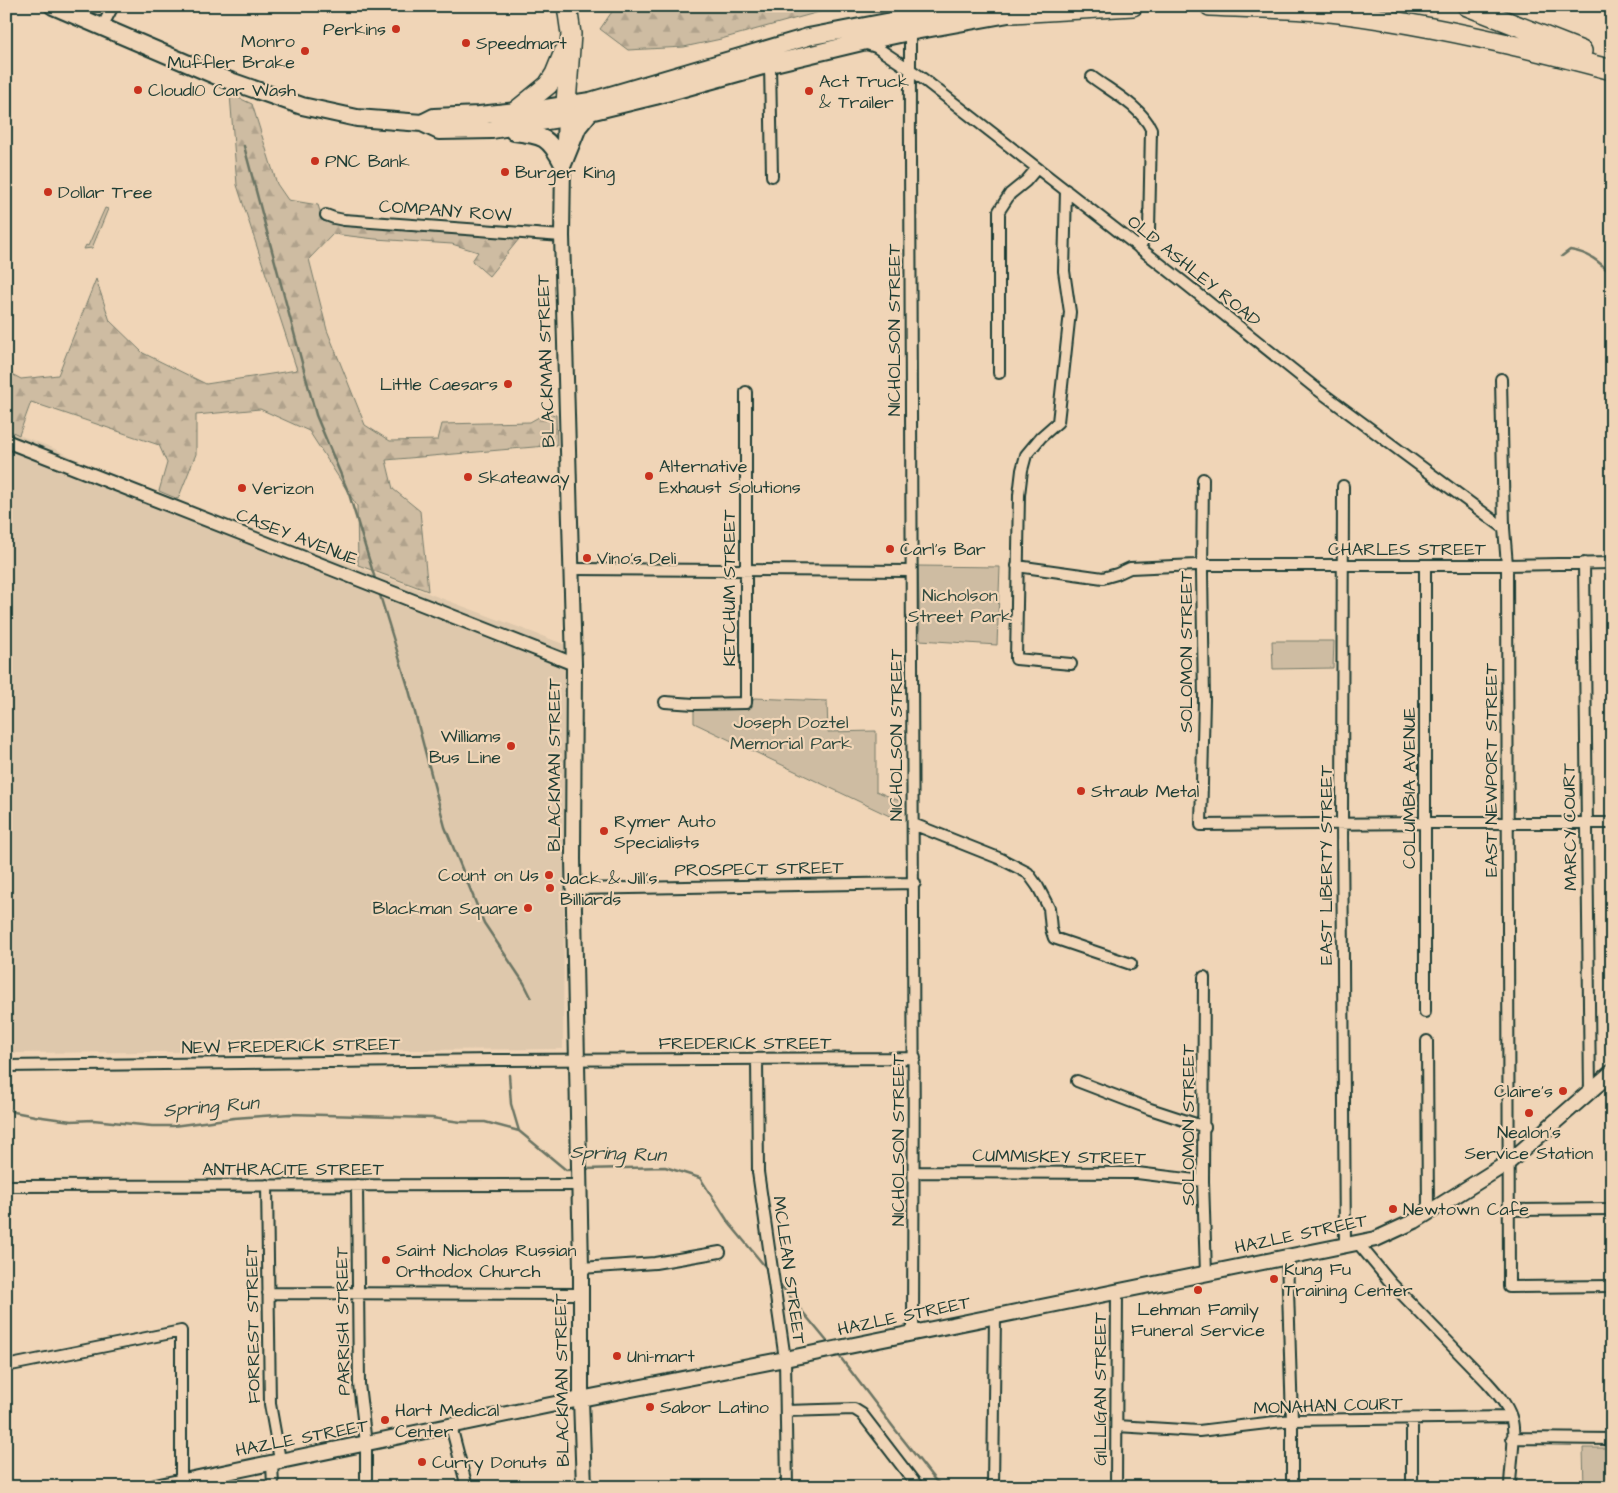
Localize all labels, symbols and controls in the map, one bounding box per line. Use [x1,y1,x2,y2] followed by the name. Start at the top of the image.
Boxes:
[323,17,386,42] place label: Perkins
[390,23,402,35] marker: Perkins
[167,29,295,75] place label: Monro Muffler Brake
[476,31,567,56] place label: Speedmart
[460,37,472,49] marker: Speedmart
[299,45,311,57] marker: Monro Muffler Brake
[819,69,909,115] place label: Act Truck & Trailer
[148,78,296,103] place label: Cloud10 Car Wash
[132,84,144,96] marker: Cloud10 Car Wash
[803,85,815,97] marker: Act Truck & Trailer
[325,149,410,174] place label: PNC Bank
[309,155,321,167] marker: PNC Bank
[515,160,615,186] place label: Burger King
[499,166,511,178] marker: Burger King
[58,180,153,205] place label: Dollar Tree
[42,186,54,198] marker: Dollar Tree
[378,194,512,228] street label: COMPANY ROW
[1122,209,1266,333] street label: OLD ASHLEY ROAD
[882,243,907,416] street label: NICHOLSON STREET
[530,273,562,448] street label: BLACKMAN STREET
[380,372,498,397] place label: Little Caesars
[502,378,514,390] marker: Little Caesars
[659,454,801,500] place label: Alternative Exhaust Solutions
[478,465,570,491] place label: Skateaway
[643,470,655,482] marker: Alternative Exhaust Solutions
[462,471,474,483] marker: Skateaway
[252,476,314,501] place label: Verizon
[236,482,248,494] marker: Verizon
[232,502,362,572] street label: CASEY AVENUE
[717,509,742,666] street label: KETCHUM STREET
[900,537,986,562] place label: Carl's Bar
[1328,537,1487,562] street label: CHARLES STREET
[884,543,896,555] marker: Carl's Bar
[597,546,677,571] place label: Vino's Deli
[581,552,593,564] marker: Vino's Deli
[1174,570,1199,733] street label: SOLOMON STREET
[908,583,1012,629] park label: Nicholson Street Park
[884,648,909,821] street label: NICHOLSON STREET
[1479,662,1504,877] street label: EAST NEWPORT STREET
[542,677,567,852] street label: BLACKMAN STREET
[1397,707,1422,869] street label: COLUMBIA AVENUE
[730,710,852,756] park label: Joseph Doztel Memorial Park
[429,724,501,770] place label: Williams Bus Line
[505,740,517,752] marker: Williams Bus Line
[1556,762,1584,891] street label: MARCY COURT
[1314,764,1339,965] street label: EAST LIBERTY STREET
[1091,779,1199,804] place label: Straub Metal
[1075,785,1087,797] marker: Straub Metal
[614,809,716,855] place label: Rymer Auto Specialists
[598,825,610,837] marker: Rymer Auto Specialists
[674,855,845,883] street label: PROSPECT STREET
[438,863,539,888] place label: Count on Us
[560,866,657,912] place label: Jack & Jill's Billiards
[543,869,555,881] marker: Count on Us
[544,882,556,894] marker: Jack & Jill's Billiards
[373,896,518,921] place label: Blackman Square
[522,902,534,914] marker: Blackman Square
[659,1031,832,1056] street label: FREDERICK STREET
[181,1032,401,1060] street label: NEW FREDERICK STREET
[1176,1043,1201,1206] street label: SOLOMON STREET
[886,1053,911,1226] street label: NICHOLSON STREET
[1494,1079,1553,1104] place label: Claire's
[1557,1085,1569,1097] marker: Claire's
[162,1089,261,1125] water label: Spring Run
[1523,1107,1535,1119] marker: Nealon's Service Station
[1465,1120,1593,1166] place label: Nealon's Service Station
[570,1139,668,1169] water label: Spring Run
[972,1143,1147,1171] street label: CUMMISKEY STREET
[202,1157,385,1182] street label: ANTHRACITE STREET
[766,1195,812,1346] street label: MCLEAN STREET
[1403,1197,1529,1222] place label: Newtown Cafe
[1387,1203,1399,1215] marker: Newtown Cafe
[1232,1208,1370,1260] street label: HAZLE STREET
[396,1238,577,1284] place label: Saint Nicholas Russian Orthodox Church
[239,1244,267,1404] street label: FORREST STREET
[329,1245,357,1396] street label: PARRISH STREET
[380,1254,392,1266] marker: Saint Nicholas Russian Orthodox Church
[1284,1257,1413,1304] place label: Kung Fu Training Center
[1268,1273,1280,1285] marker: Kung Fu Training Center
[1192,1284,1204,1296] marker: Lehman Family Funeral Service
[835,1290,973,1342] street label: HAZLE STREET
[548,1292,576,1467] street label: BLACKMAN STREET
[1131,1297,1265,1343] place label: Lehman Family Funeral Service
[1088,1311,1113,1466] street label: GILLIGAN STREET
[627,1344,696,1369] place label: Uni-mart
[611,1350,623,1362] marker: Uni-mart
[1253,1391,1404,1421] street label: MONAHAN COURT
[660,1395,769,1420] place label: Sabor Latino
[395,1398,500,1444] place label: Hart Medical Center
[644,1401,656,1413] marker: Sabor Latino
[233,1413,371,1463] street label: HAZLE STREET
[379,1414,391,1426] marker: Hart Medical Center
[432,1450,547,1476] place label: Curry Donuts
[416,1456,428,1468] marker: Curry Donuts

